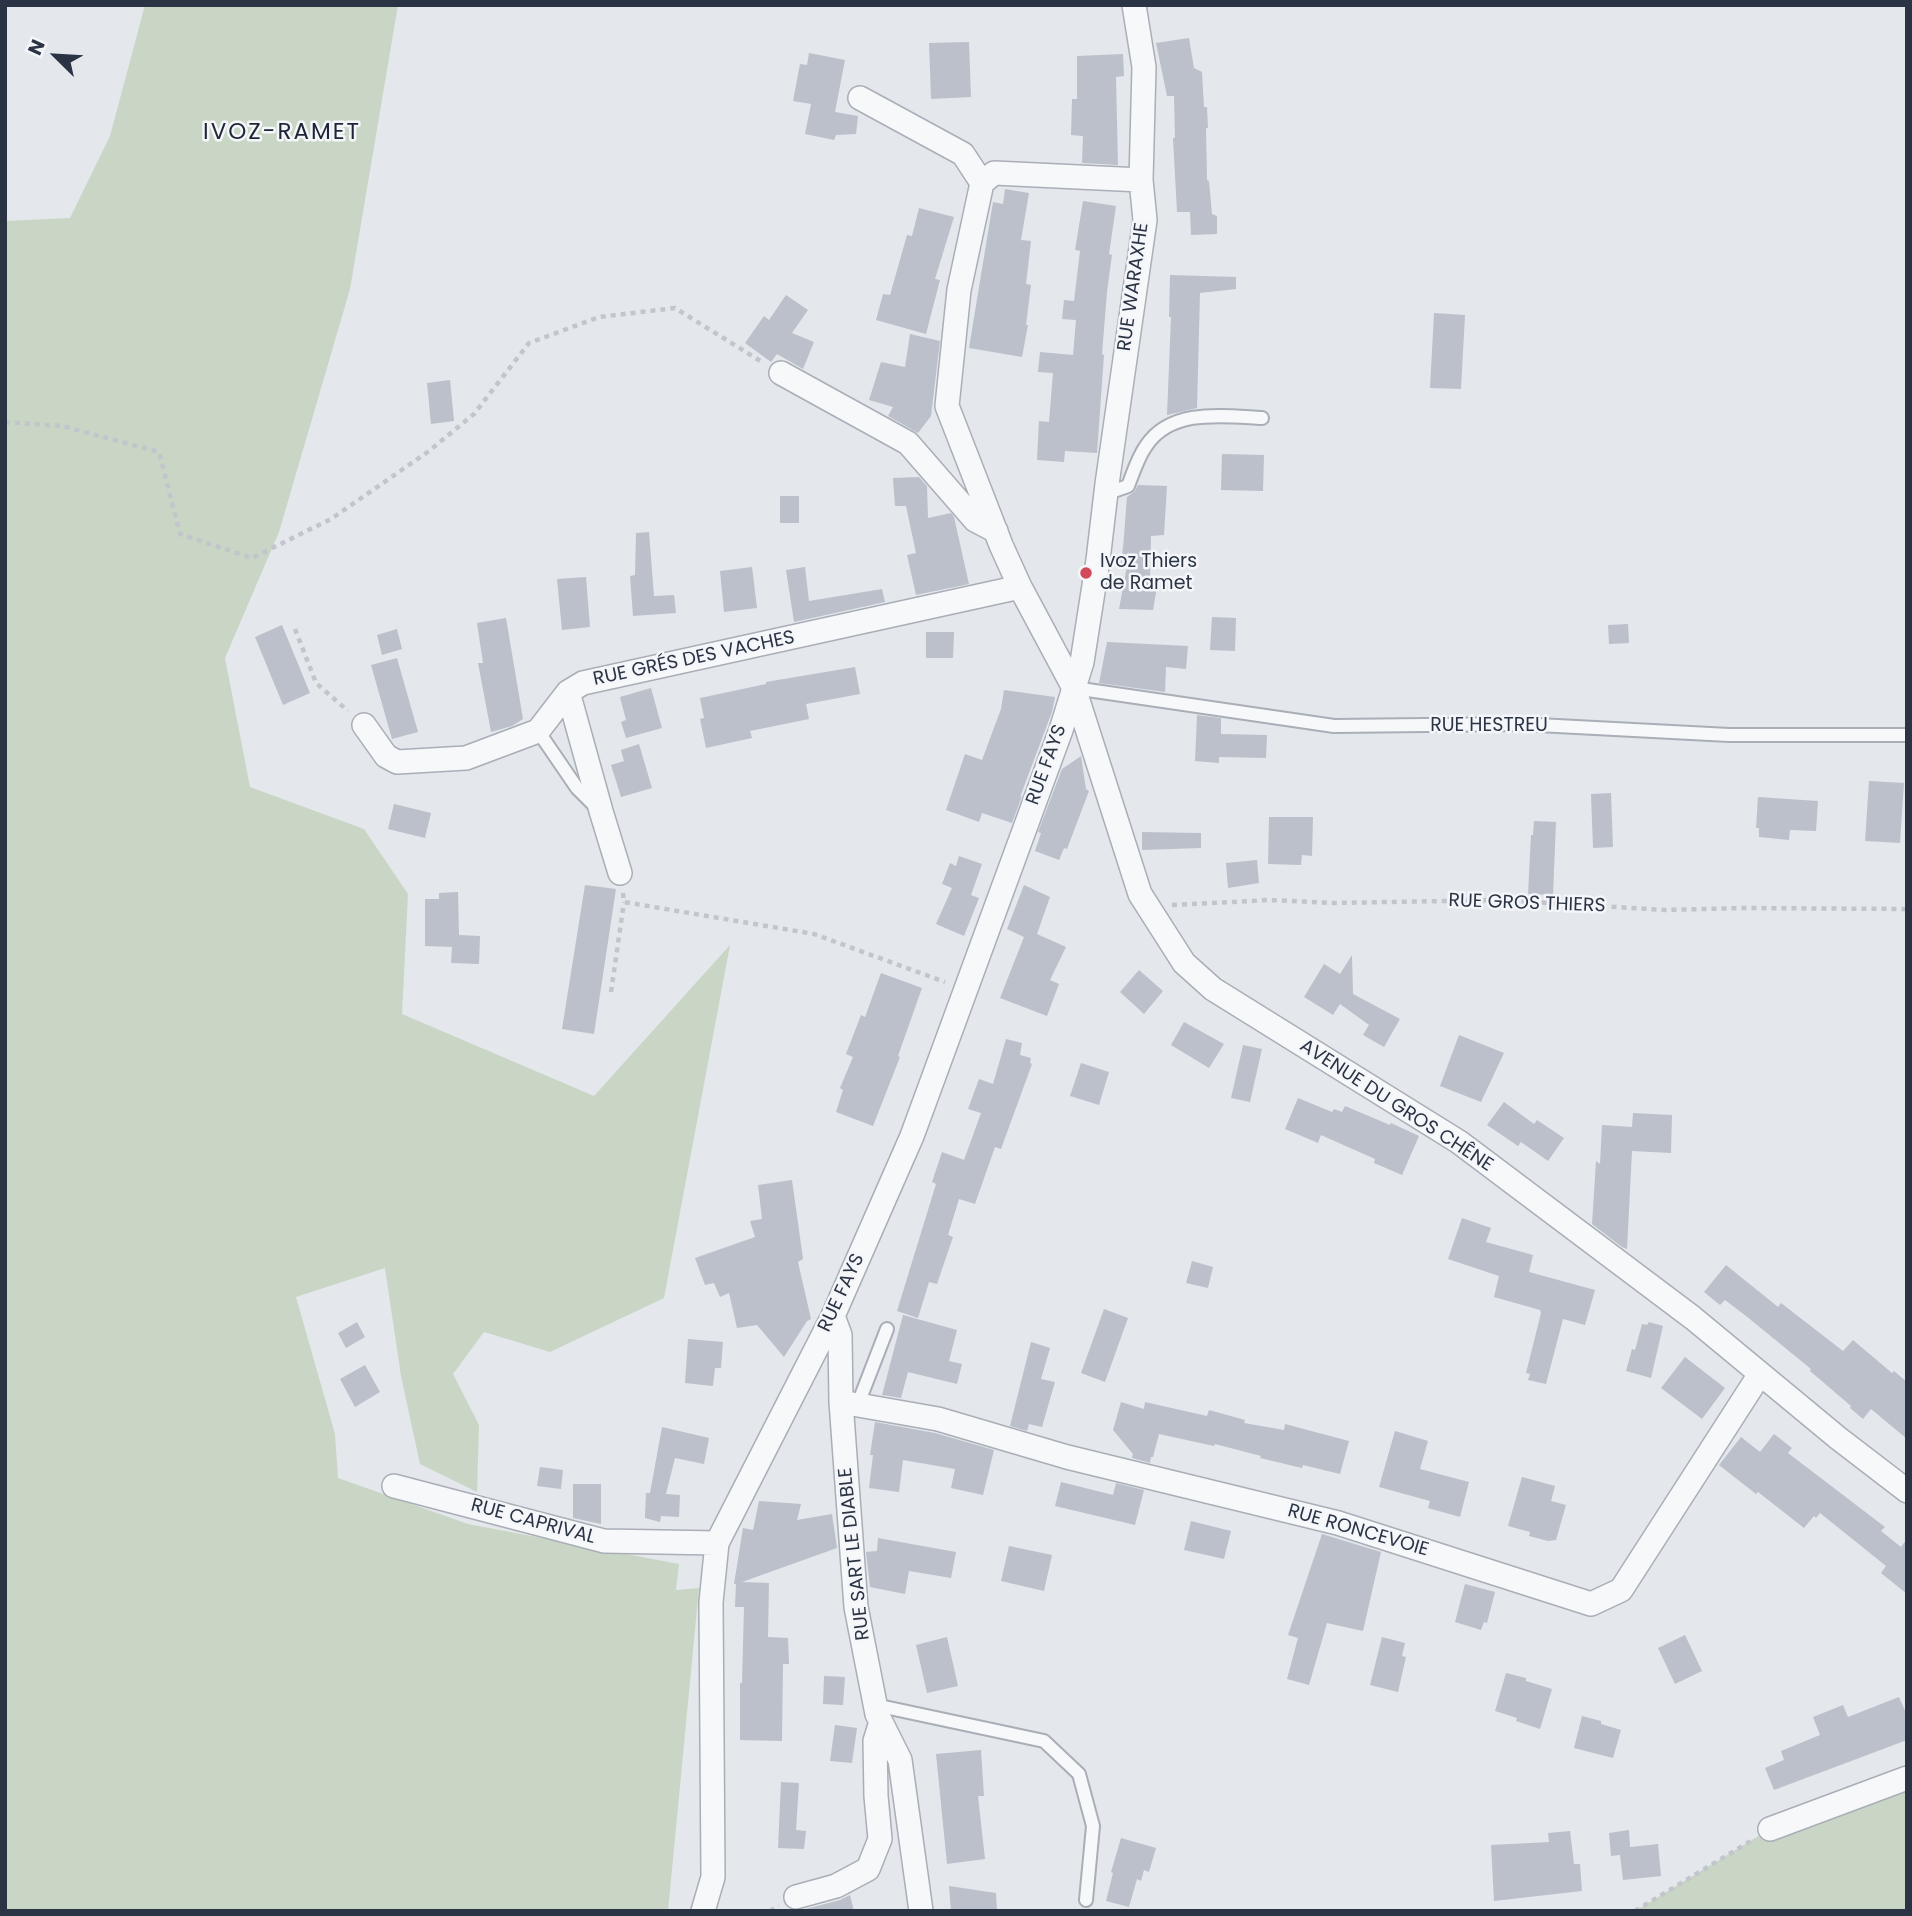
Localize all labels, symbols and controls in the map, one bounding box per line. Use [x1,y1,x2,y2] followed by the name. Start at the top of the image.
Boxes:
[21,21,91,91] north arrow
[21,35,52,59] text: N
[204,119,360,147] district label: IVOZ-RAMET
[1114,221,1154,353] street label: RUE WARAXHE
[1100,551,1197,595] place label: Ivoz Thiers de Ramet
[1078,565,1094,581] marker: Ivoz Thiers de Ramet
[591,627,797,691] street label: RUE GRÉS DES VACHES
[1430,715,1548,737] street label: RUE HESTREU
[1022,722,1072,808] street label: RUE FAYS
[1448,890,1606,918] street label: RUE GROS THIERS
[1295,1035,1497,1177] street label: AVENUE DU GROS CHÊNE
[814,1250,870,1336] street label: RUE FAYS
[835,1466,875,1642] street label: RUE SART LE DIABLE
[468,1494,598,1550] street label: RUE CAPRIVAL
[1285,1500,1431,1562] street label: RUE RONCEVOIE

